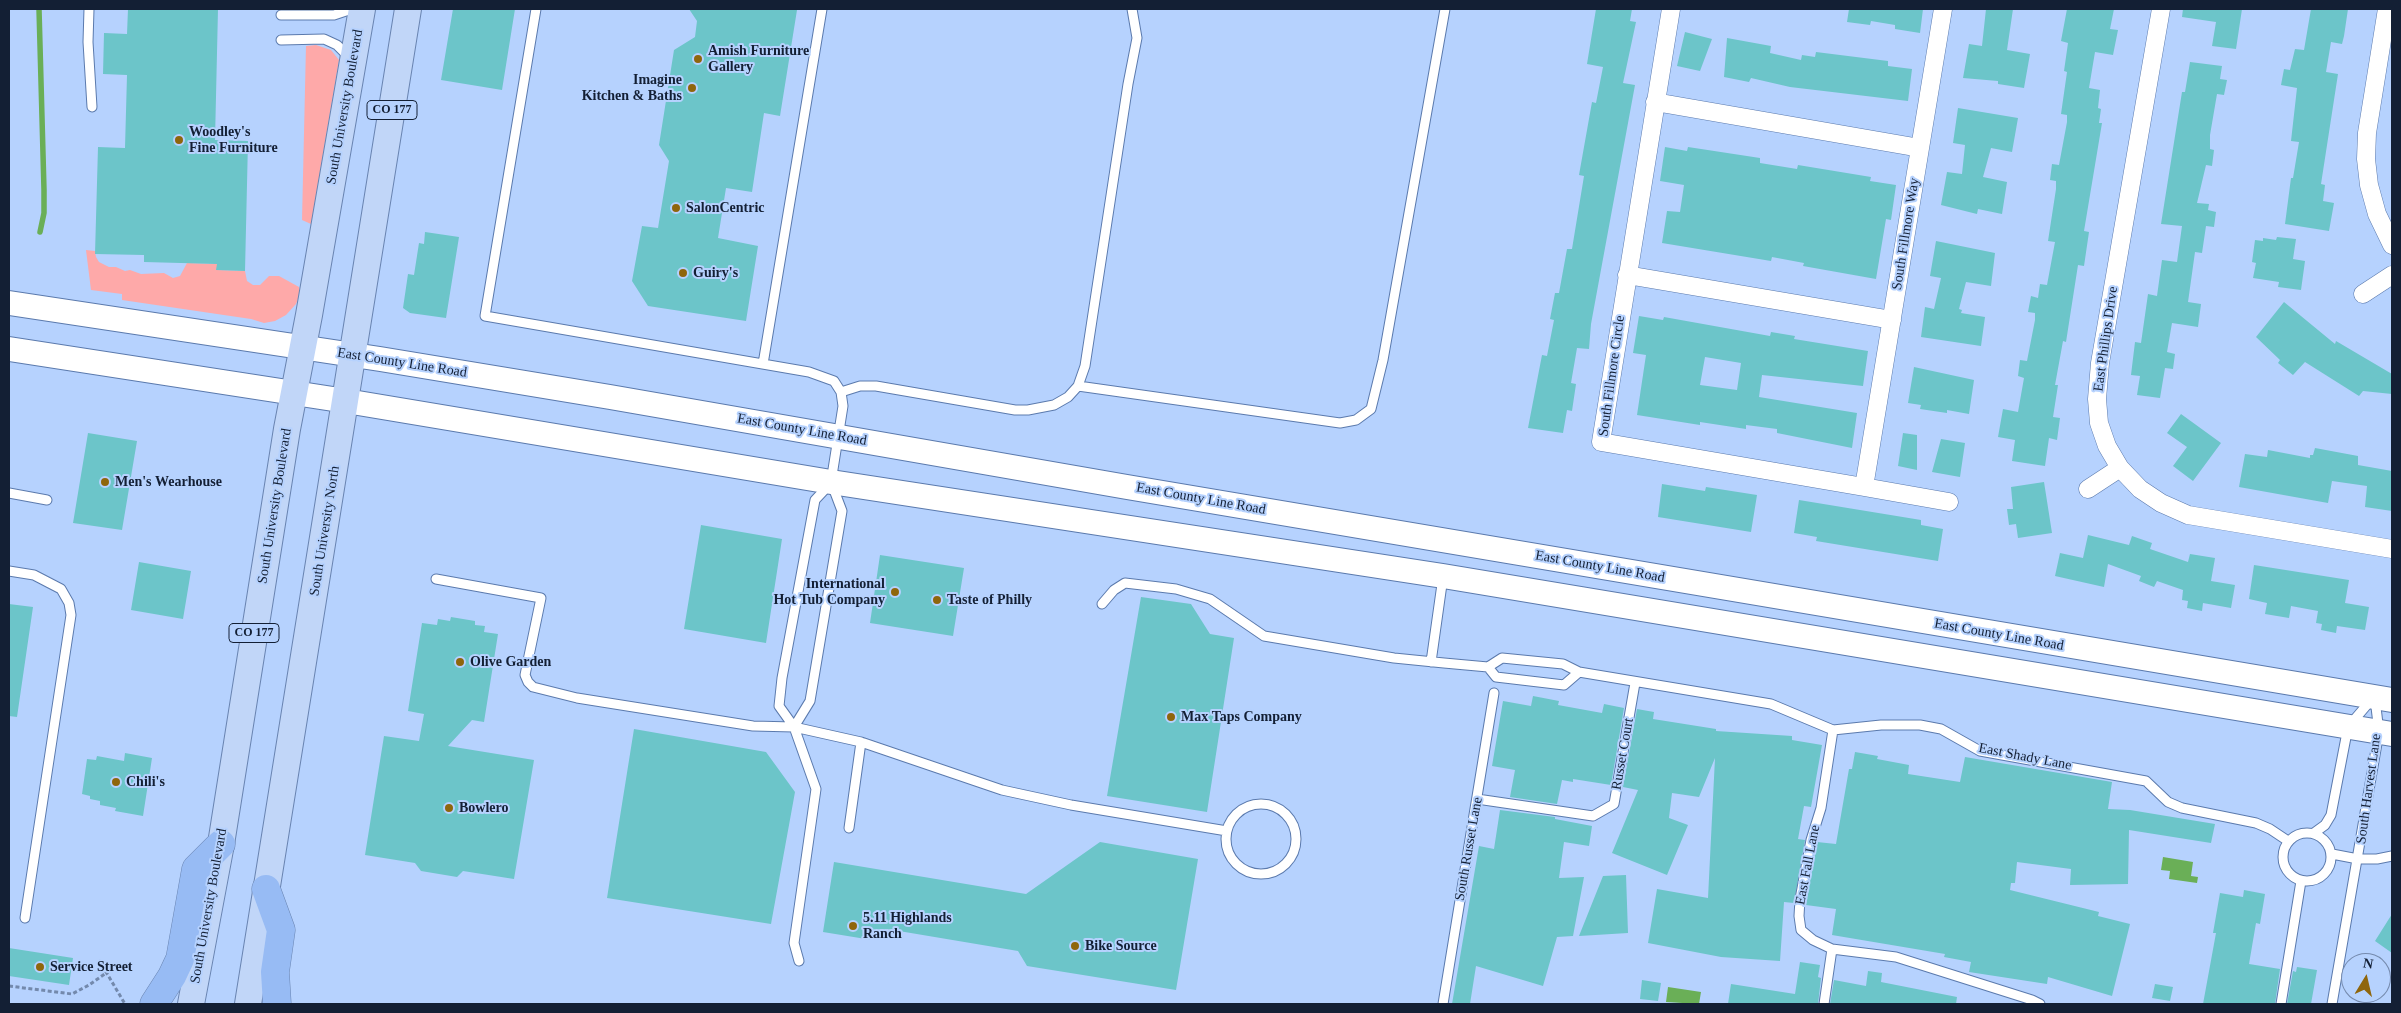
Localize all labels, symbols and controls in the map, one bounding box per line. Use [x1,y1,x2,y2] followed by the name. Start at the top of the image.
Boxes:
[323,28,367,186] street label: South University Boulevard
[708,43,809,75] place label: Amish Furniture Gallery
[692,53,704,65] marker: Amish Furniture Gallery
[582,72,682,104] place label: Imagine Kitchen & Baths
[686,82,698,94] marker: Imagine Kitchen & Baths
[367,100,417,120] road number: CO 177
[189,124,278,156] place label: Woodley's Fine Furniture
[173,134,185,146] marker: Woodley's Fine Furniture
[1889,177,1923,291] street label: South Fillmore Way
[686,200,765,216] place label: SalonCentric
[670,202,682,214] marker: SalonCentric
[693,265,738,281] place label: Guiry's
[677,267,689,279] marker: Guiry's
[2090,285,2122,393] street label: East Phillips Drive
[1595,314,1629,438] street label: South Fillmore Circle
[336,344,468,382] street label: East County Line Road
[736,410,868,450] street label: East County Line Road
[254,427,296,585] street label: South University Boulevard
[306,465,344,597] street label: South University North
[115,474,222,490] place label: Men's Wearhouse
[99,476,111,488] marker: Men's Wearhouse
[1135,479,1267,519] street label: East County Line Road
[1534,547,1666,587] street label: East County Line Road
[773,576,885,608] place label: International Hot Tub Company
[889,586,901,598] marker: International Hot Tub Company
[947,592,1032,608] place label: Taste of Philly
[931,594,943,606] marker: Taste of Philly
[1933,615,2065,655] street label: East County Line Road
[229,624,279,642] road number: CO 177
[470,654,551,670] place label: Olive Garden
[454,656,466,668] marker: Olive Garden
[1181,709,1302,725] place label: Max Taps Company
[1165,711,1177,723] marker: Max Taps Company
[1608,717,1638,791] street label: Russet Court
[2353,733,2385,845] street label: South Harvest Lane
[1977,740,2073,774] street label: East Shady Lane
[126,774,165,790] place label: Chili's
[110,776,122,788] marker: Chili's
[1452,796,1486,902] street label: South Russet Lane
[459,800,509,816] place label: Bowlero
[443,802,455,814] marker: Bowlero
[1792,824,1824,906] street label: East Fall Lane
[187,827,231,985] street label: South University Boulevard
[863,910,952,942] place label: 5.11 Highlands Ranch
[847,920,859,932] marker: 5.11 Highlands Ranch
[1085,938,1157,954] place label: Bike Source
[1069,940,1081,952] marker: Bike Source
[2341,953,2391,1003] north arrow
[2362,955,2374,972] text: N
[50,959,133,975] place label: Service Street
[34,961,46,973] marker: Service Street

